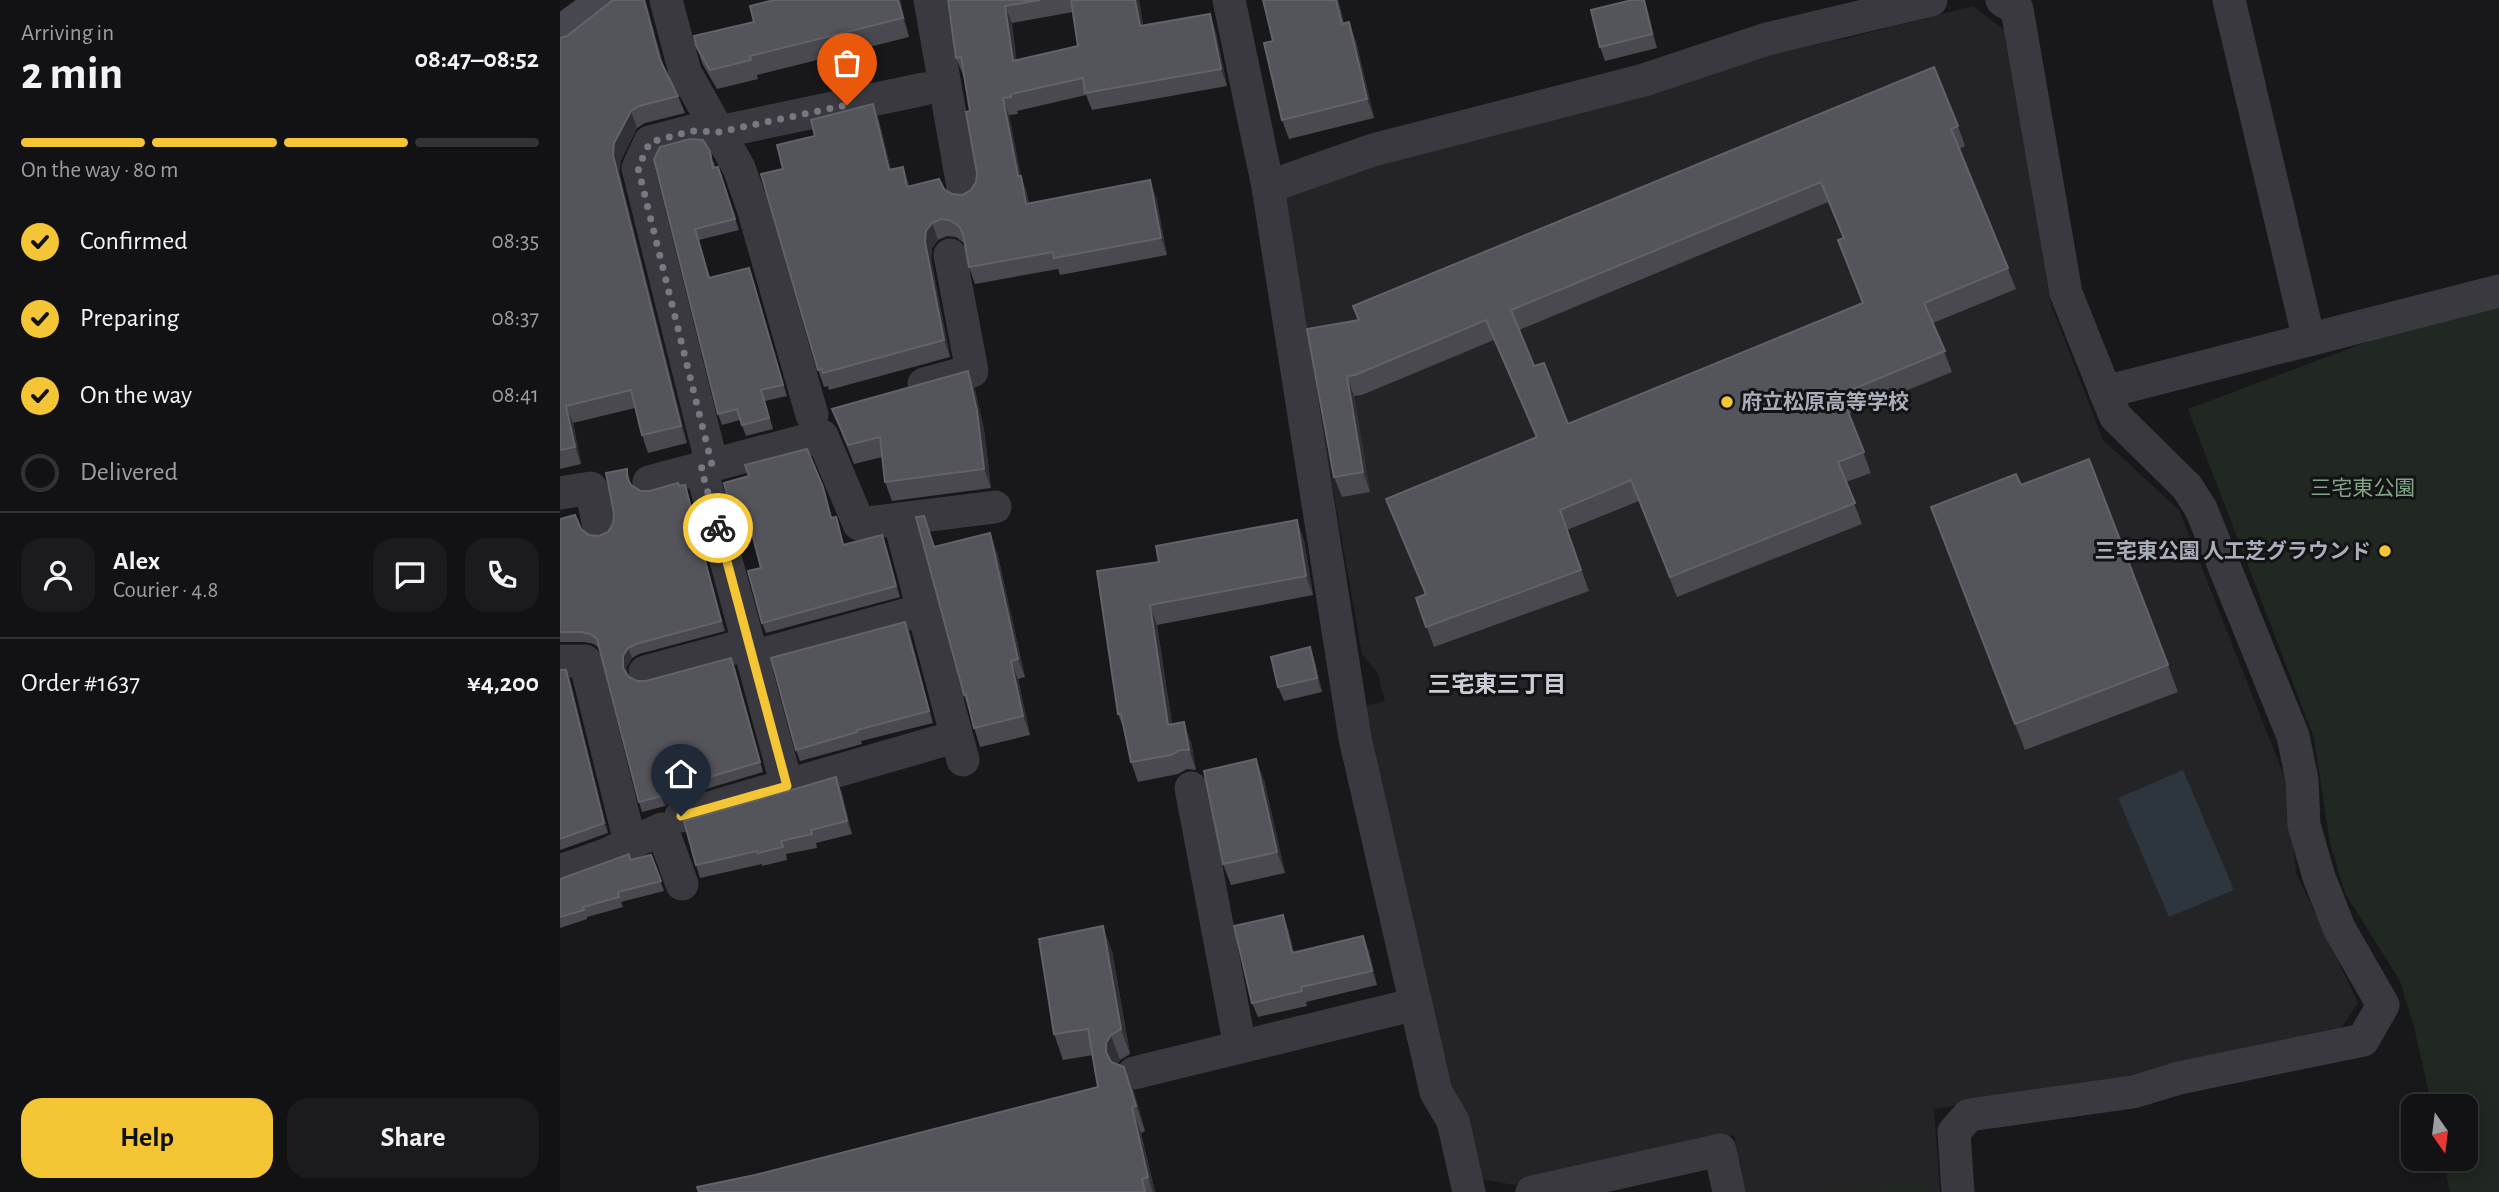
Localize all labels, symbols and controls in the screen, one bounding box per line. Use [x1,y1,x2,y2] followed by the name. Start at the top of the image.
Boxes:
[21,22,114,45] text: Arriving in
[817,33,877,105] pin
[828,44,866,82] icon: bag
[415,46,539,72] text: 08:47–08:52
[21,51,123,97] text: 2 min
[21,159,178,182] text: On the way · 80 m
[21,223,59,261] icon: check
[80,228,188,254] text: Confirmed
[492,230,539,253] text: 08:35
[21,300,59,338] icon: check
[80,305,179,331] text: Preparing
[492,307,539,330] text: 08:37
[21,377,59,415] icon: check
[80,382,192,408] text: On the way
[492,384,539,407] text: 08:41
[1741,391,1909,413] place label: 府立松原高等学校
[1719,394,1735,410] marker: 府立松原高等学校
[80,459,178,485] text: Delivered
[2311,477,2416,499] park label: 三宅東公園
[683,493,753,563] courier
[699,509,737,547] icon: bike
[21,538,95,612] button: person
[373,538,447,612] button: chat
[465,538,539,612] button: phone
[2095,540,2371,562] place label: 三宅東公園 人工芝グラウンド
[2377,543,2393,559] marker: 三宅東公園 人工芝グラウンド
[113,548,160,574] text: Alex
[113,579,218,602] text: Courier · 4.8
[21,670,140,696] text: Order #1637
[467,670,539,696] text: ¥4,200
[1428,672,1566,697] district label: 三宅東三丁目
[651,744,711,816] pin
[662,755,700,793] icon: home
[2401,1094,2478,1171] north arrow
[2401,1094,2478,1171] map controls
[21,1098,273,1178] button: Help
[287,1098,539,1178] button: Share

